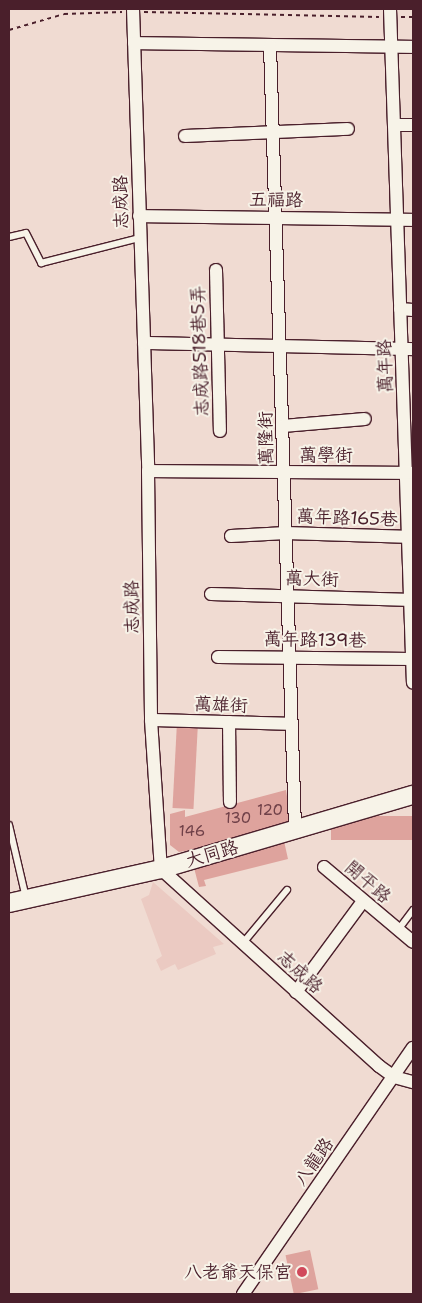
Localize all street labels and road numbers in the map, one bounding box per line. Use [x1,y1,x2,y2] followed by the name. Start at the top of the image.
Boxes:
[110,175,132,229] street label: 志成路
[249,189,303,211] street label: 五福路
[187,285,213,417] street label: 志成路518巷5弄
[373,339,397,393] street label: 萬年路
[255,411,277,465] street label: 萬隆街
[299,444,353,466] street label: 萬學街
[296,505,398,531] street label: 萬年路165巷
[285,567,339,591] street label: 萬大街
[121,580,143,634] street label: 志成路
[263,628,367,652] street label: 萬年路139巷
[194,693,248,717] street label: 萬雄街
[183,836,241,872] street label: 大同路
[341,856,395,908] street label: 開平路
[273,946,327,998] street label: 志成路
[290,1134,338,1190] street label: 八龍路

